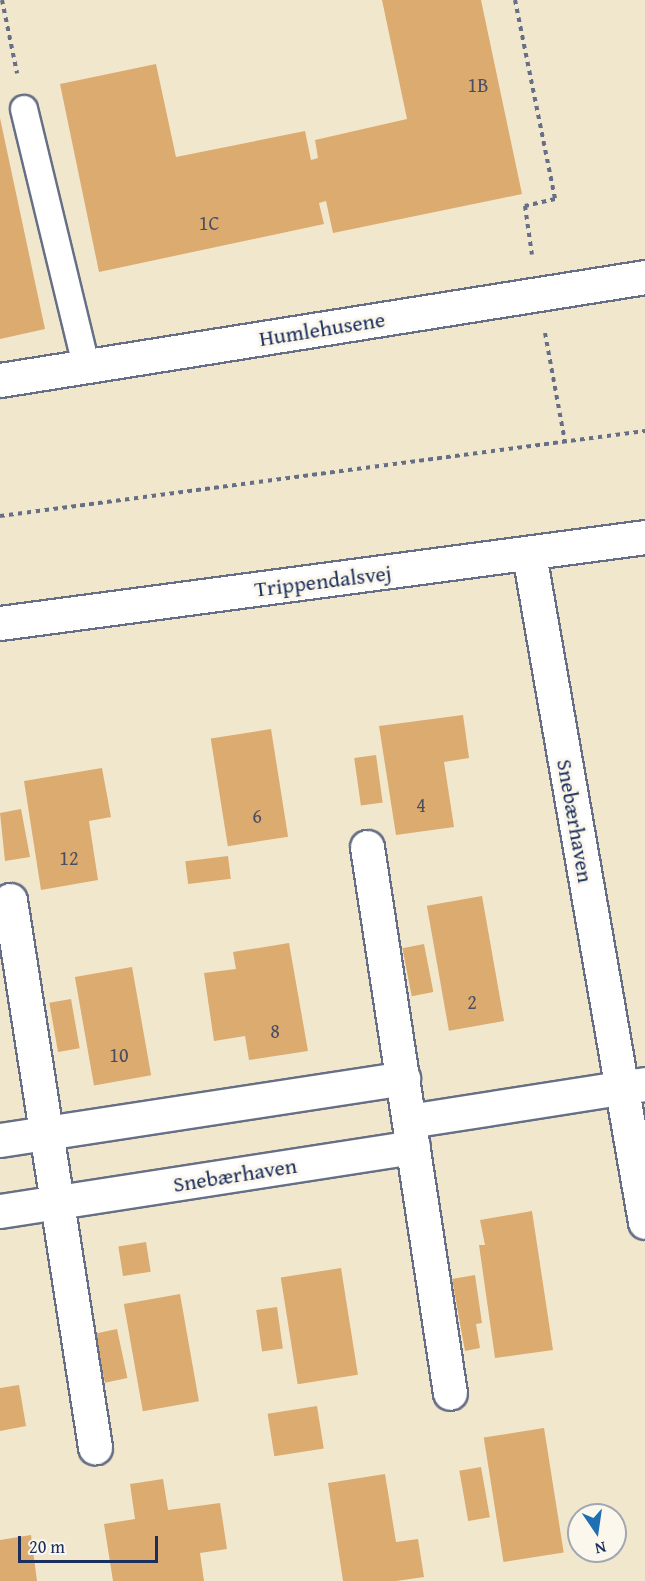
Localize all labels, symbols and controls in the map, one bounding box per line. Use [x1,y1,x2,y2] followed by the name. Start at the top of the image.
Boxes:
[468,72,488,96] house number: 1B
[199,210,219,234] house number: 1C
[257,306,387,352] street label: Humlehusene
[253,560,393,602] street label: Trippendalsvej
[551,757,599,885] street label: Snebærhaven
[416,792,426,816] house number: 4
[252,803,262,827] house number: 6
[59,845,79,869] house number: 12
[467,989,477,1013] house number: 2
[270,1018,280,1042] house number: 8
[109,1042,129,1066] house number: 10
[171,1152,299,1198] street label: Snebærhaven
[567,1503,627,1563] north arrow
[21,1524,160,1562] scale bar
[29,1533,65,1560] text: 20 m
[593,1536,609,1561] text: N

